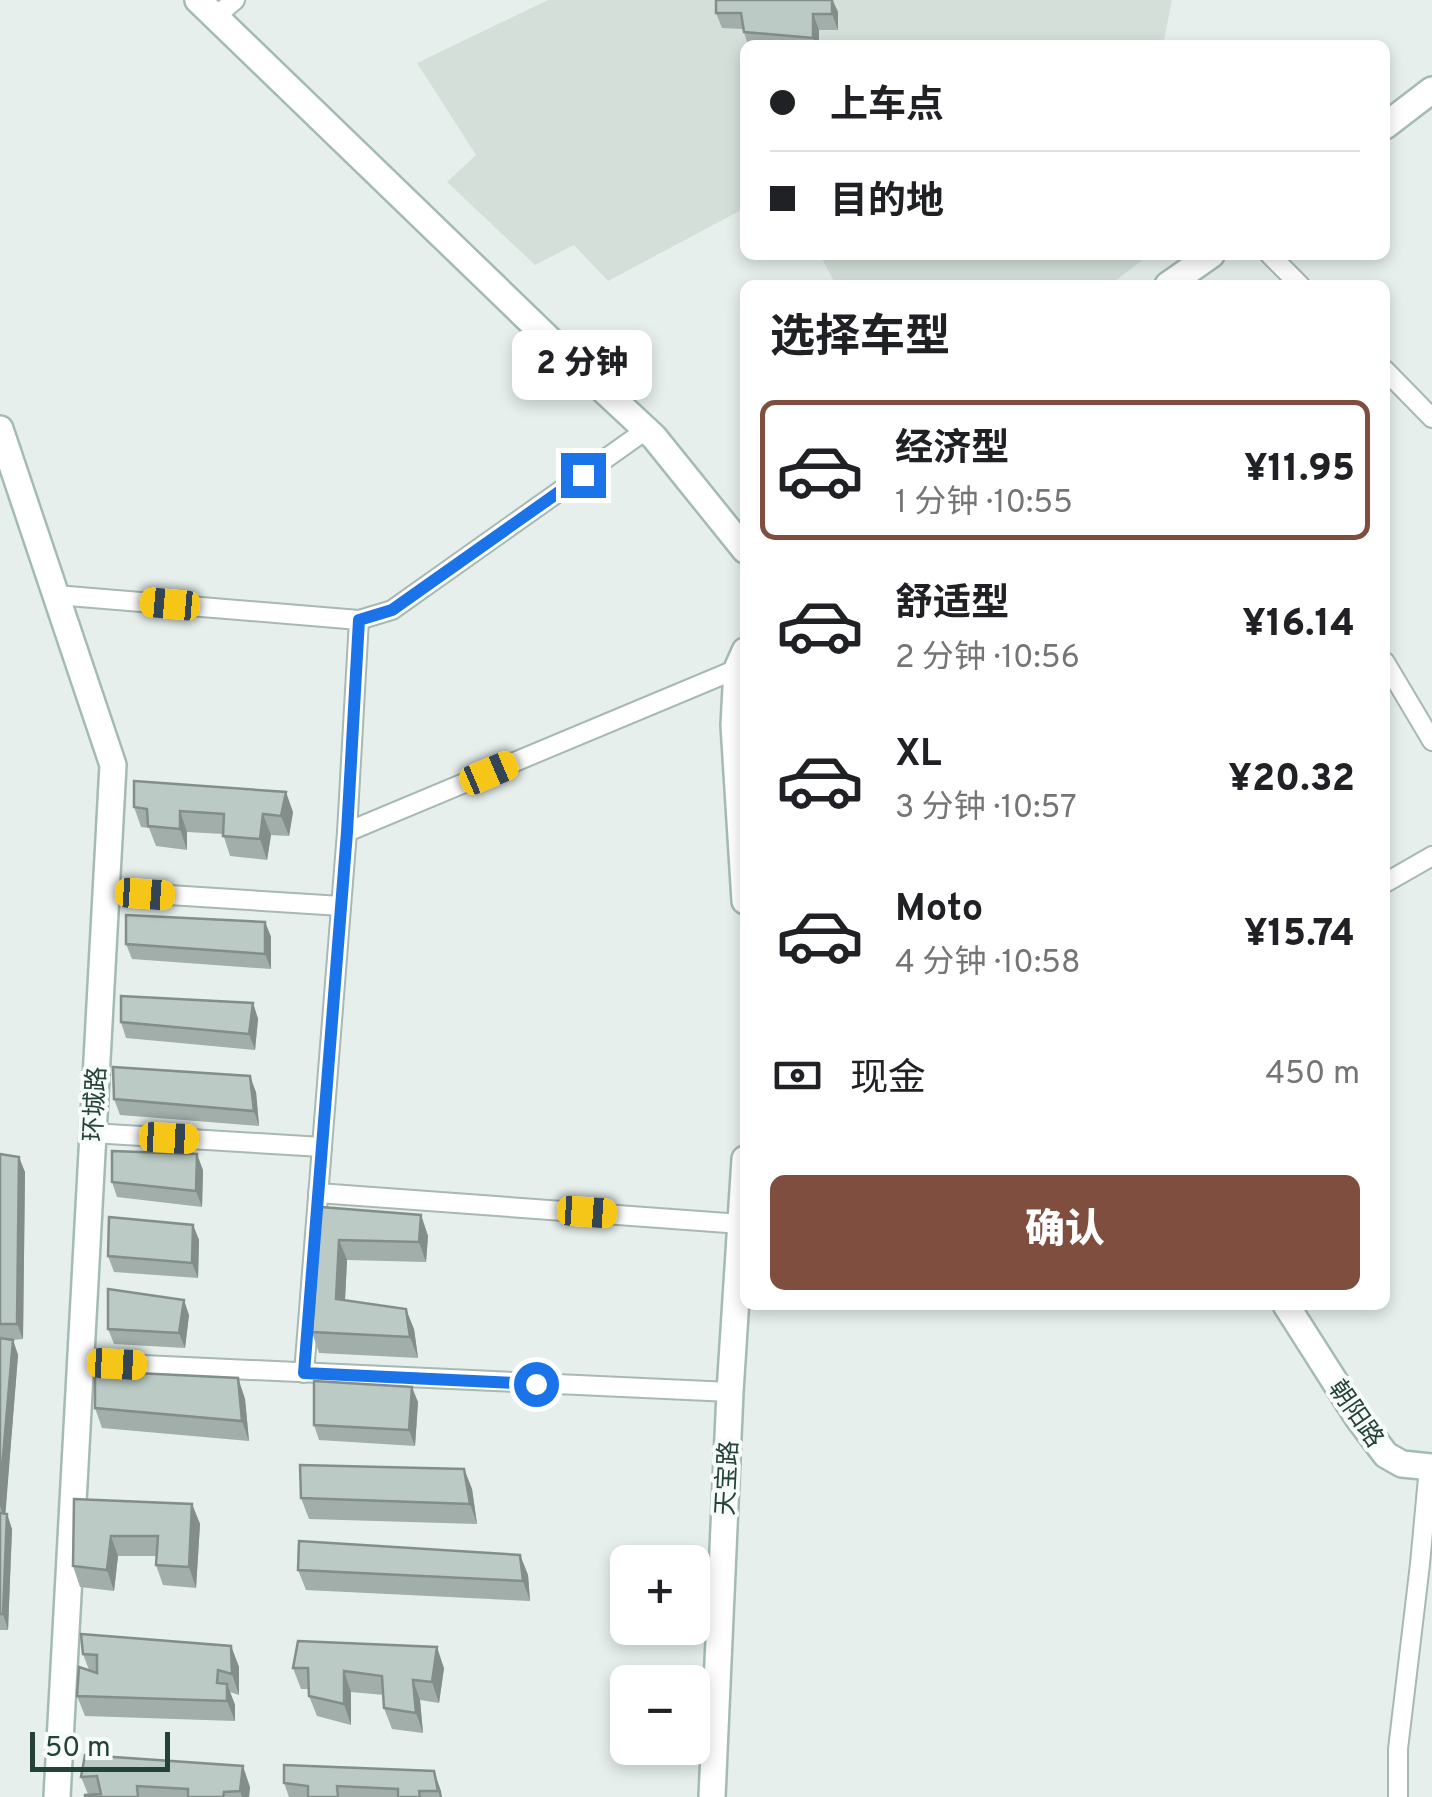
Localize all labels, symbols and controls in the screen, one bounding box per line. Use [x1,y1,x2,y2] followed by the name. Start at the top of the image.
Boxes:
[830,83,944,132] text: 上车点
[830,179,944,228] text: 目的地
[770,311,950,368] text: 选择车型
[513,330,653,400] callout: 2 分钟
[536,345,628,385] text: 2 分钟
[775,425,865,515] icon: car
[895,426,1009,475] text: 经济型
[1244,446,1355,495] text: ¥11.95
[561,453,606,498] route end
[895,484,1073,524] text: 1 分钟 · 10:55
[775,580,865,670] icon: car
[895,581,1009,630] text: 舒适型
[139,586,201,622] car
[1242,601,1355,650] text: ¥16.14
[895,639,1080,679] text: 2 分钟 · 10:56
[895,731,942,780] text: XL
[775,735,865,825] icon: car
[456,747,522,799] car
[1228,756,1355,805] text: ¥20.32
[895,789,1077,829] text: 3 分钟 · 10:57
[114,877,176,911] car
[895,886,983,935] text: Moto
[775,890,865,980] icon: car
[1244,911,1355,960] text: ¥15.74
[895,944,1081,984] text: 4 分钟 · 10:58
[770,1048,825,1103] icon: cash
[1265,1055,1360,1095] text: 450 m
[850,1056,926,1105] text: 现金
[79,1066,115,1142] street label: 环城路
[138,1121,200,1155] car
[770,1175,1360,1290] button: 确认
[556,1195,618,1229] car
[86,1347,148,1381] car
[514,1362,559,1407] route start
[1320,1375,1389,1455] street label: 朝阳路
[711,1440,747,1516] street label: 天宝路
[610,1545,710,1765] map controls
[610,1545,710,1645] button: +
[610,1665,710,1765] button: −
[30,1727,170,1772] scale bar
[45,1731,111,1767] text: 50 m

